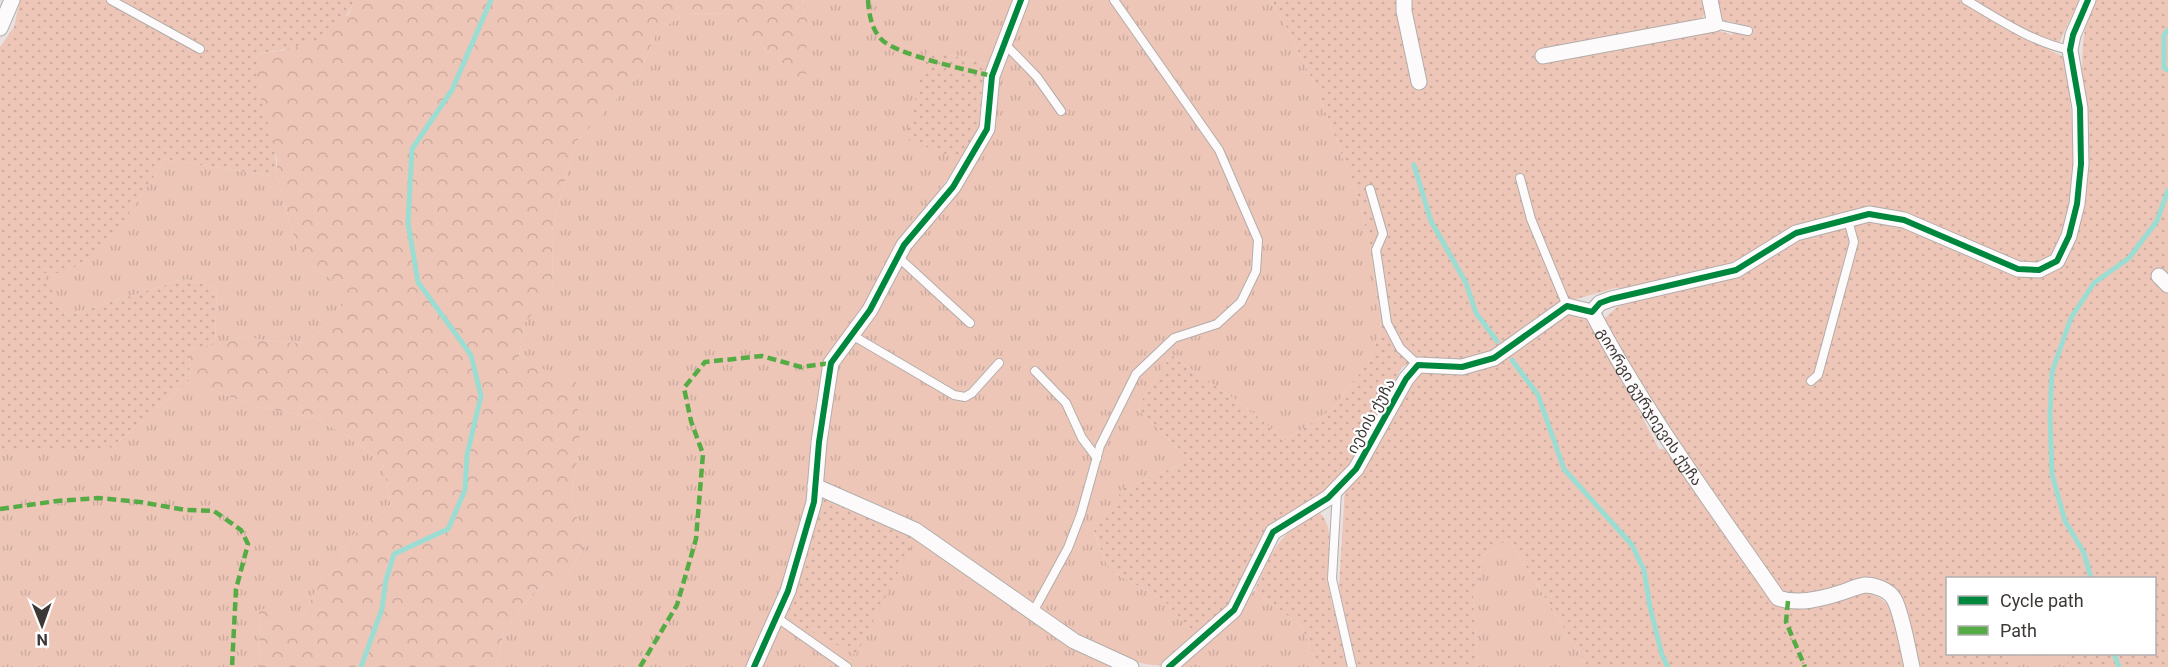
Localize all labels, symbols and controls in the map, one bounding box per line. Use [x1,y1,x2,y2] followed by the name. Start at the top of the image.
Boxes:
[1593,325,1706,489] street label: გიორგი გურჯიევის ქუჩა
[1343,375,1399,457] street label: იების ქუჩა
[1946,577,2156,655] legend
[2000,590,2084,611] text: Cycle path
[12,595,72,655] north arrow
[2000,620,2037,641] text: Path
[36,630,48,649] text: N

